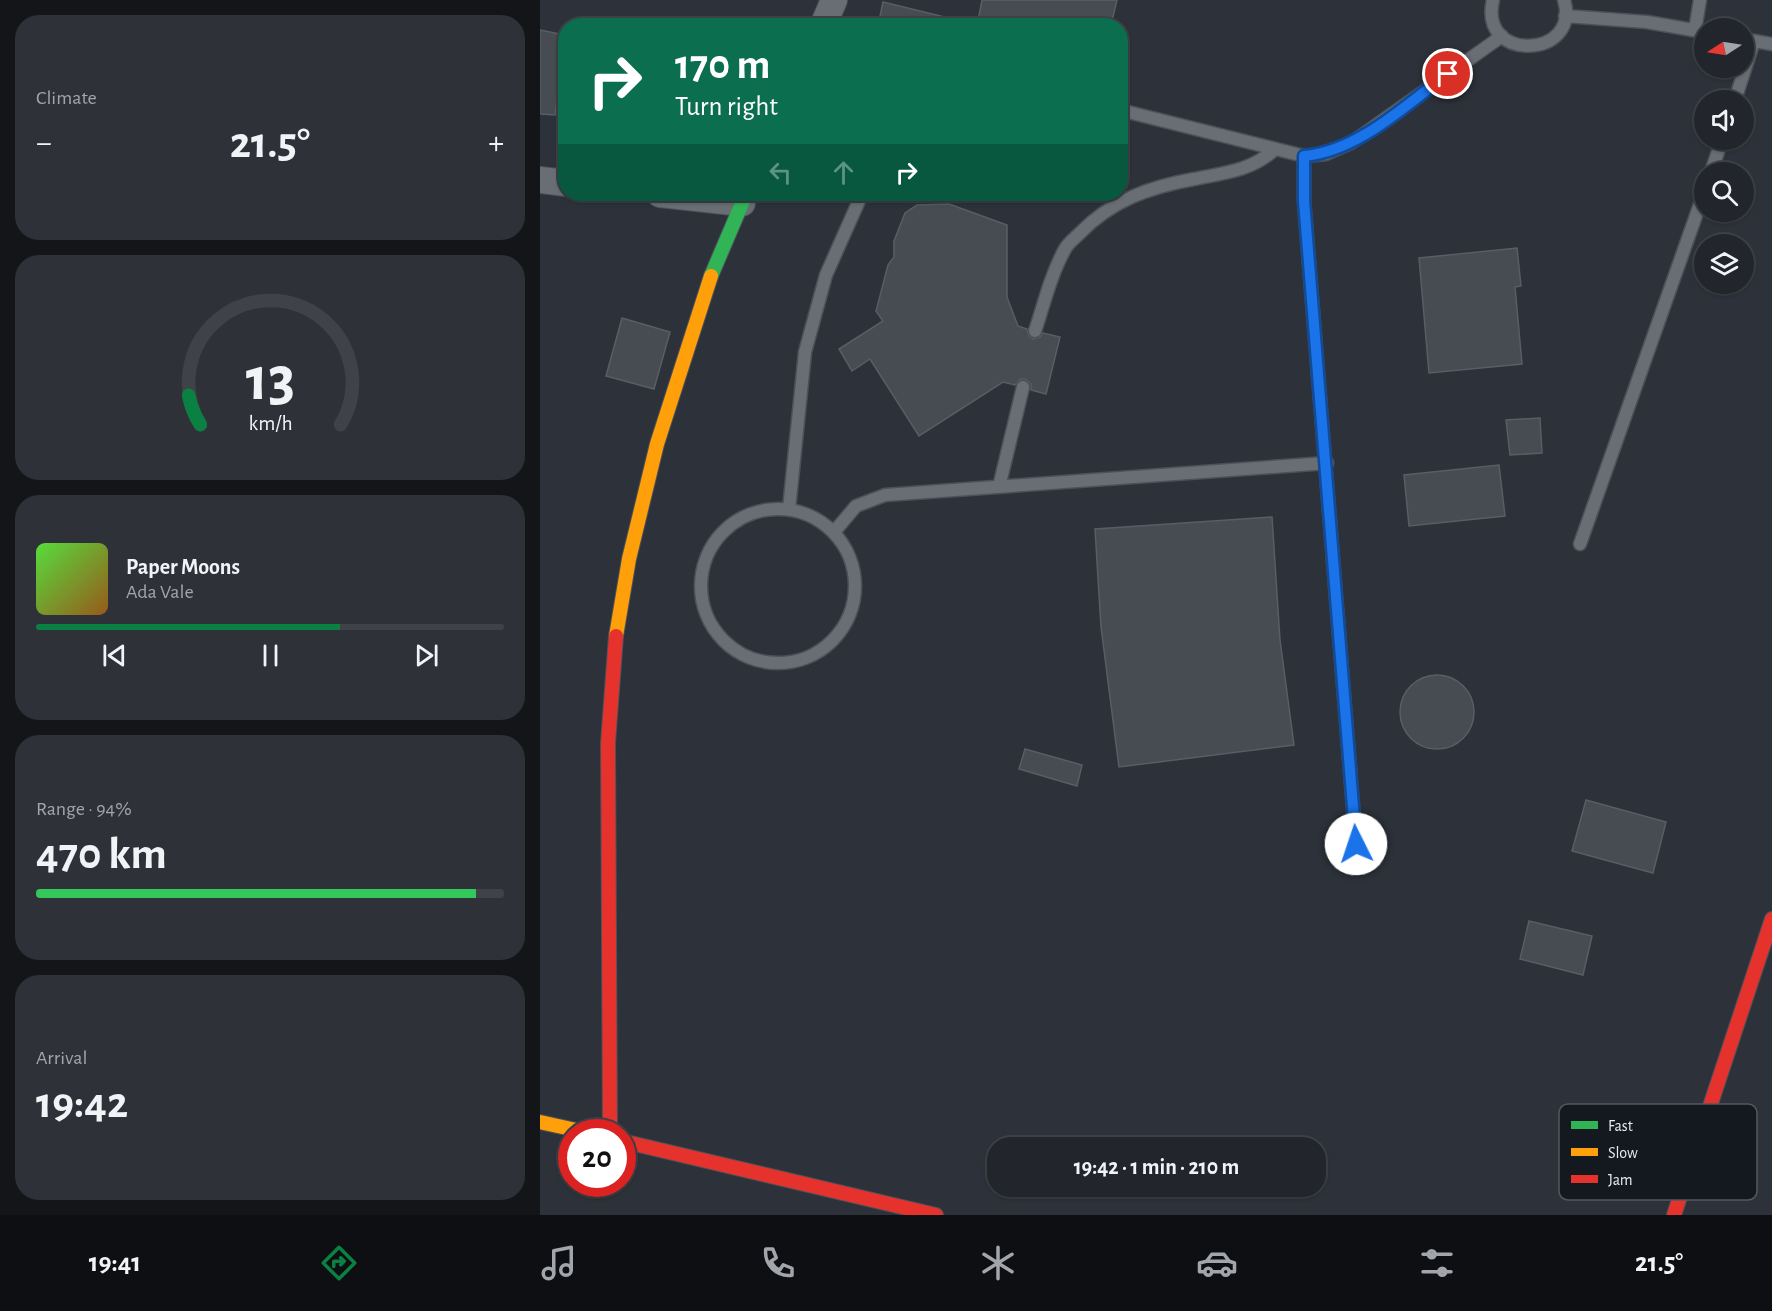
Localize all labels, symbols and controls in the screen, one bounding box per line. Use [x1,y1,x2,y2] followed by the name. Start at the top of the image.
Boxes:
[1694,18,1754,78] north arrow
[1694,18,1754,294] map controls
[576,42,654,120] icon: right
[675,44,770,86] text: 170 m
[1422,48,1473,99] pin
[1431,57,1464,90] icon: arrive
[36,88,97,108] text: Climate
[1694,90,1754,150] button: sound
[675,93,778,120] text: Turn right
[230,121,310,166] text: 21.5°
[36,127,52,160] text: −
[488,127,504,160] text: +
[764,156,797,189] icon: left
[827,156,860,189] icon: ahead
[890,156,923,189] icon: right
[1694,162,1754,222] button: search
[1694,234,1754,294] button: layers
[245,349,295,411] text: 13
[248,413,292,434] text: km/h
[126,556,240,578] text: Paper Moons
[126,582,194,602] text: Ada Vale
[98,639,131,672] icon: previous
[254,639,287,672] icon: pause
[410,639,443,672] icon: next
[36,799,132,819] text: Range · 94%
[1324,812,1388,876] position arrow
[36,832,167,877] text: 470 km
[36,1048,87,1068] text: Arrival
[36,1081,128,1126] text: 19:42
[1559,1104,1757,1200] legend
[1608,1118,1633,1134] text: Fast
[558,1119,636,1197] speed limit sign: 20
[1608,1145,1638,1161] text: Slow
[1074,1156,1239,1178] text: 19:42 · 1 min · 210 m
[1608,1172,1633,1188] text: Jam
[318,1242,360,1284] icon: directions
[538,1242,580,1284] icon: music
[757,1242,799,1284] icon: phone
[977,1242,1019,1284] icon: climate
[1196,1242,1238,1284] icon: car
[1416,1242,1458,1284] icon: filters
[89,1249,141,1276] text: 19:41
[1635,1249,1683,1276] text: 21.5°

